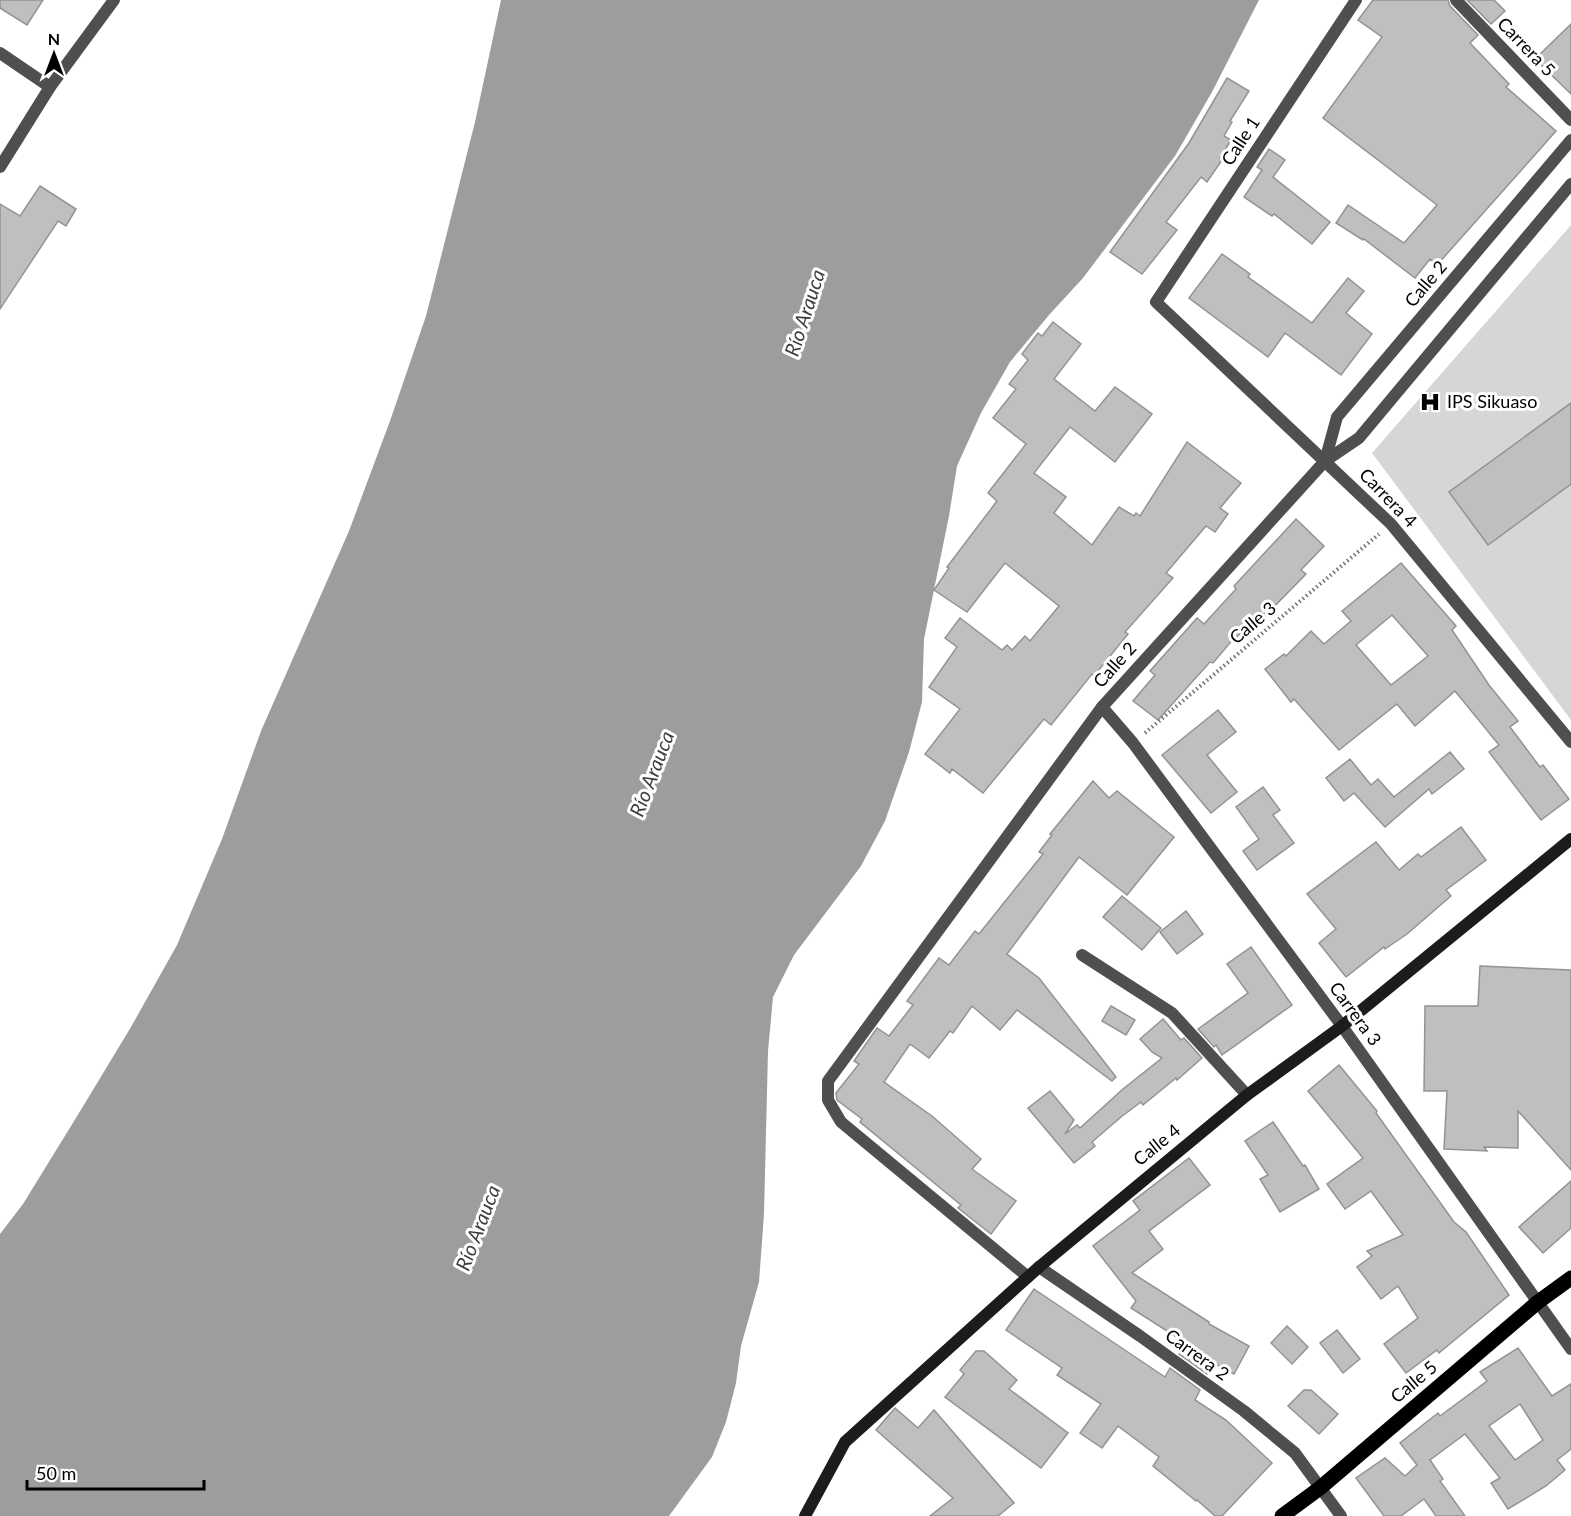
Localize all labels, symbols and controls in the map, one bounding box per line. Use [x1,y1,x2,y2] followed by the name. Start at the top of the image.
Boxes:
[1493,12,1560,80] street label: Carrera 5
[24,24,84,84] north arrow
[48,29,60,48] text: N
[1216,112,1264,169] street label: Calle 1
[1399,256,1451,311] street label: Calle 2
[779,266,829,359] water label: Río Arauca
[1418,390,1442,414] hospital icon: IPS Sikuaso
[1447,390,1537,412] place label: IPS Sikuaso
[1355,463,1422,531] street label: Carrera 4
[1225,596,1280,648] street label: Calle 3
[1088,637,1141,692] street label: Calle 2
[624,728,678,820] water label: Río Arauca
[1325,977,1386,1050] street label: Carrera 3
[1128,1119,1184,1170] street label: Calle 4
[450,1182,504,1274] water label: Río Arauca
[1161,1324,1234,1385] street label: Carrera 2
[1386,1355,1441,1407] street label: Calle 5
[27,1453,204,1491] scale bar
[36,1462,76,1484] text: 50 m

